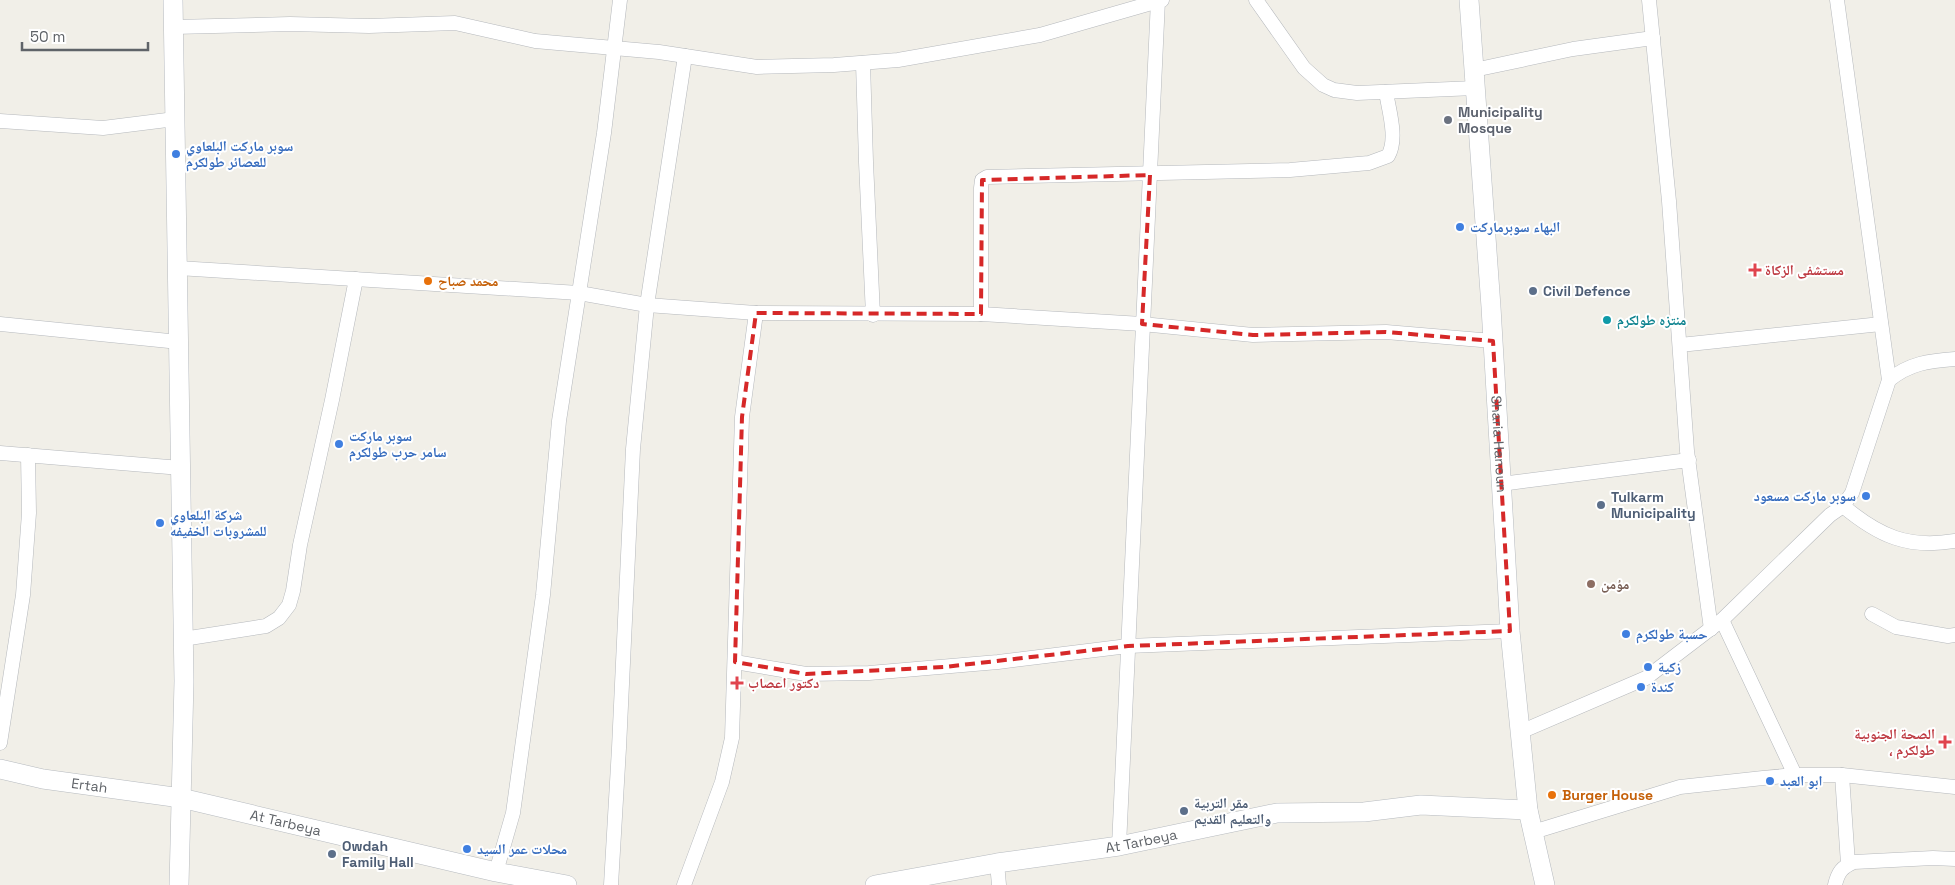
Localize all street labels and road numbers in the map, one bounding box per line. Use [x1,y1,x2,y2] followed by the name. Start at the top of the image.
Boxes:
[1487,395,1511,493] street label: Sharia Hanoun
[70,774,109,797] street label: Ertah
[248,806,323,840] street label: At Tarbeya
[1104,825,1179,857] street label: At Tarbeya

